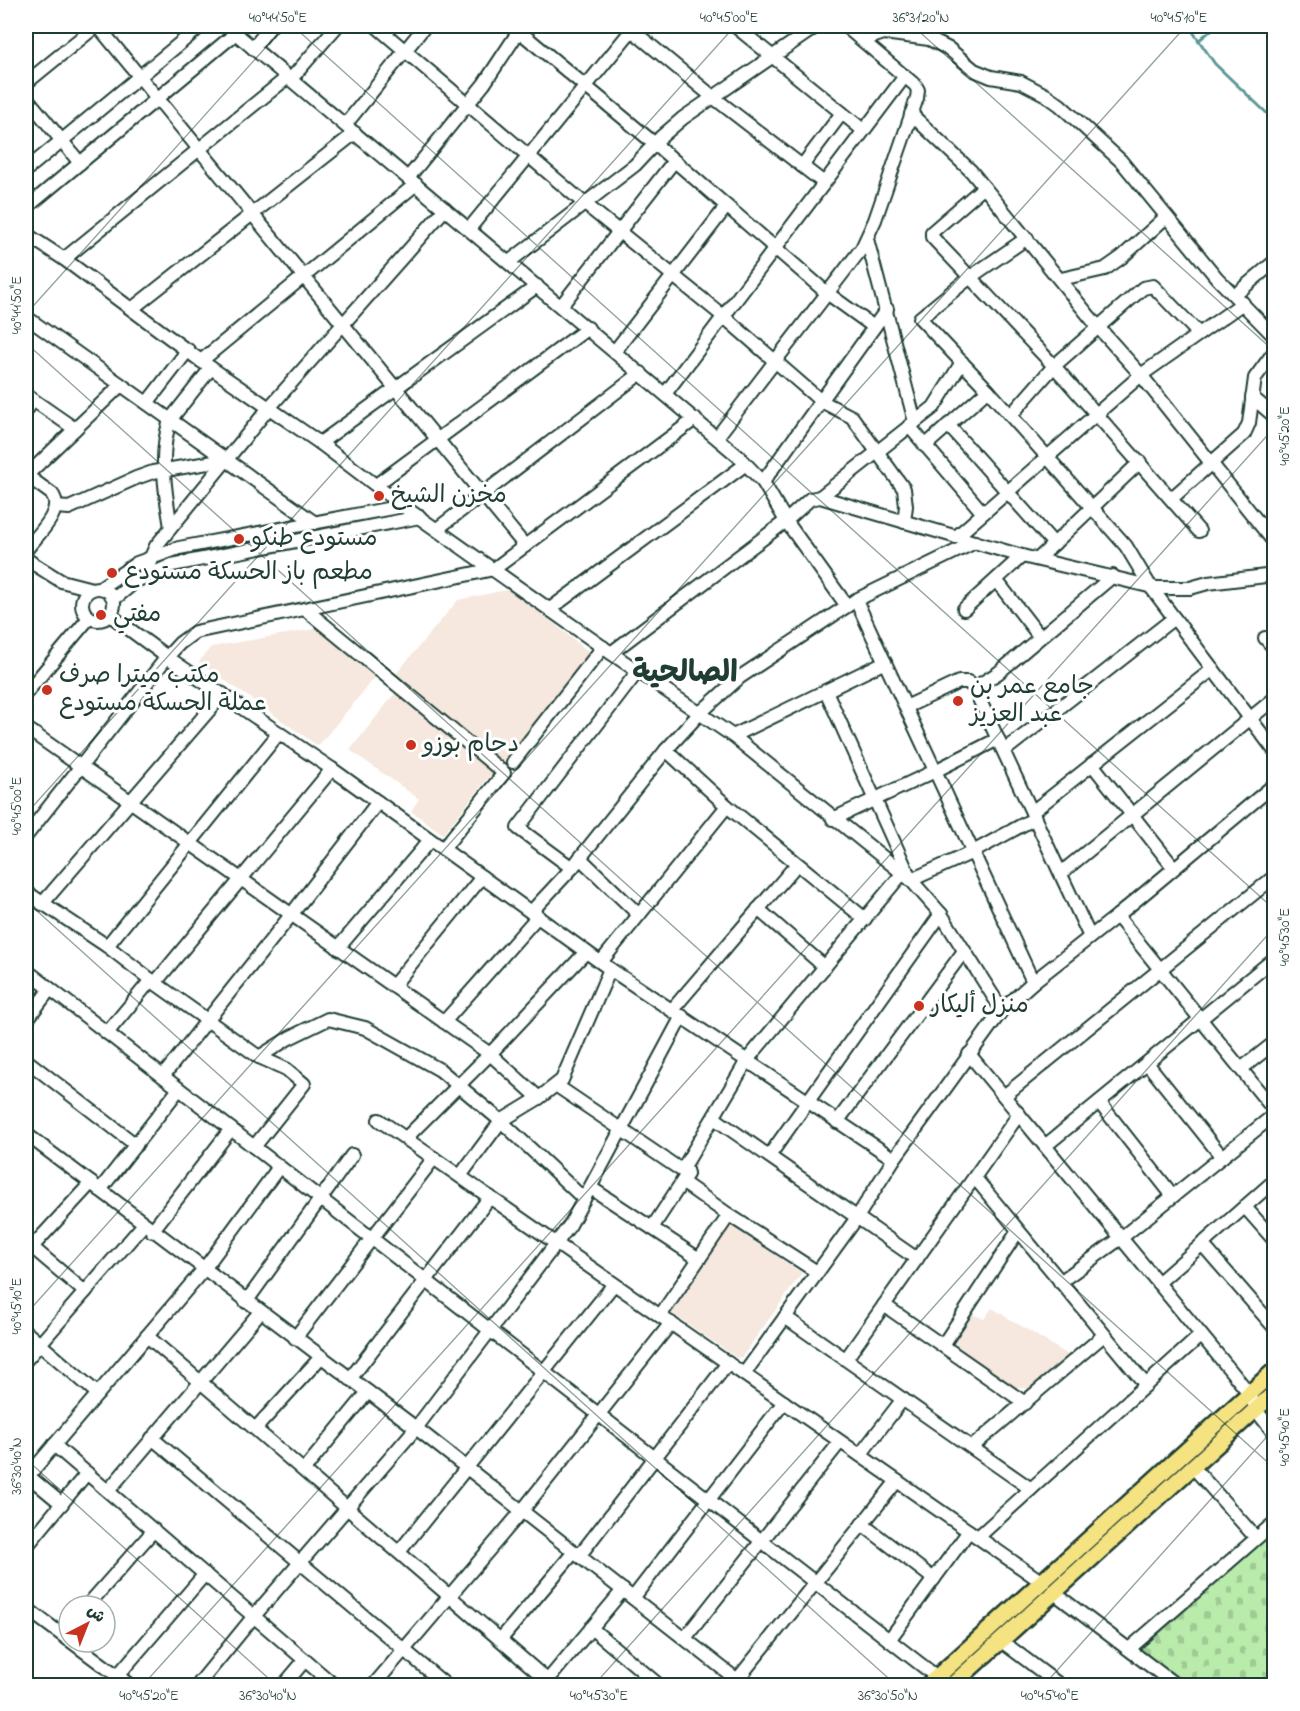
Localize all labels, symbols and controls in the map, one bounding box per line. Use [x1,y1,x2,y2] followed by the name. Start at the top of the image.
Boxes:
[249,7,307,29] text: 40°44'50"E
[700,7,758,29] text: 40°45'00"E
[893,7,949,29] text: 36°31'20"N
[1151,7,1207,29] text: 40°45'10"E
[6,276,28,334] text: 40°44'50"E
[1274,406,1296,466] text: 40°45'20"E
[391,479,507,514] place label: مخزن الشيخ
[372,489,386,503] marker: مخزن الشيخ
[250,522,378,557] place label: مستودع طنكو
[232,532,246,546] marker: مستودع طنكو
[124,556,373,591] place label: مطعم باز الحسكة مستودع
[105,566,119,580] marker: مطعم باز الحسكة مستودع
[113,598,161,634] place label: مفتي
[94,608,108,622] marker: مفتي
[632,652,738,696] district label: الصالحية
[59,659,267,722] place label: مكتب ميترا صرف عملة الحسكة مستودع
[968,670,1094,733] place label: جامع عمر بن عبد العزيز
[40,683,54,697] marker: مكتب ميترا صرف عملة الحسكة مستودع
[951,694,965,708] marker: جامع عمر بن عبد العزيز
[421,728,519,763] place label: دحام بوزو
[404,738,418,752] marker: دحام بوزو
[6,777,28,835] text: 40°45'00"E
[1274,908,1296,966] text: 40°45'30"E
[929,989,1029,1024] place label: منزل أليكار
[912,999,926,1013] marker: منزل أليكار
[6,1278,28,1334] text: 40°45'10"E
[1274,1408,1296,1466] text: 40°45'40"E
[6,1437,28,1495] text: 36°30'40"N
[57,1594,117,1654] north arrow
[81,1600,110,1629] text: ش
[119,1685,179,1707] text: 40°45'20"E
[239,1685,297,1707] text: 36°30'40"N
[570,1685,628,1707] text: 40°45'30"E
[858,1685,918,1707] text: 36°30'50"N
[1021,1685,1079,1707] text: 40°45'40"E

